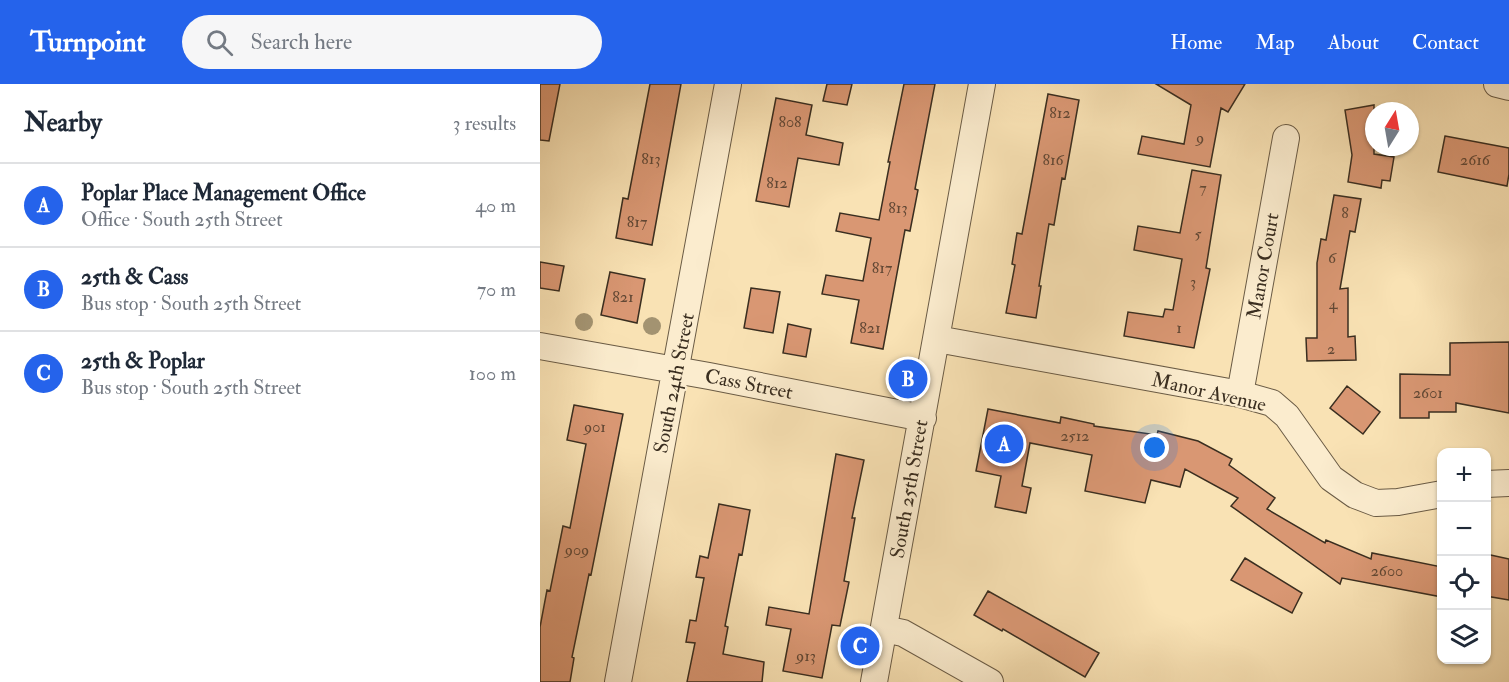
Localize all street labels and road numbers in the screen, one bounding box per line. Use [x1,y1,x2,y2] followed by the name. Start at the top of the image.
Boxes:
[1241,210,1285,321] street label: Manor Court
[648,310,700,455] street label: South 24th Street
[703,363,796,405] street label: Cass Street
[1149,367,1269,417] street label: Manor Avenue
[884,417,934,560] street label: South 25th Street

